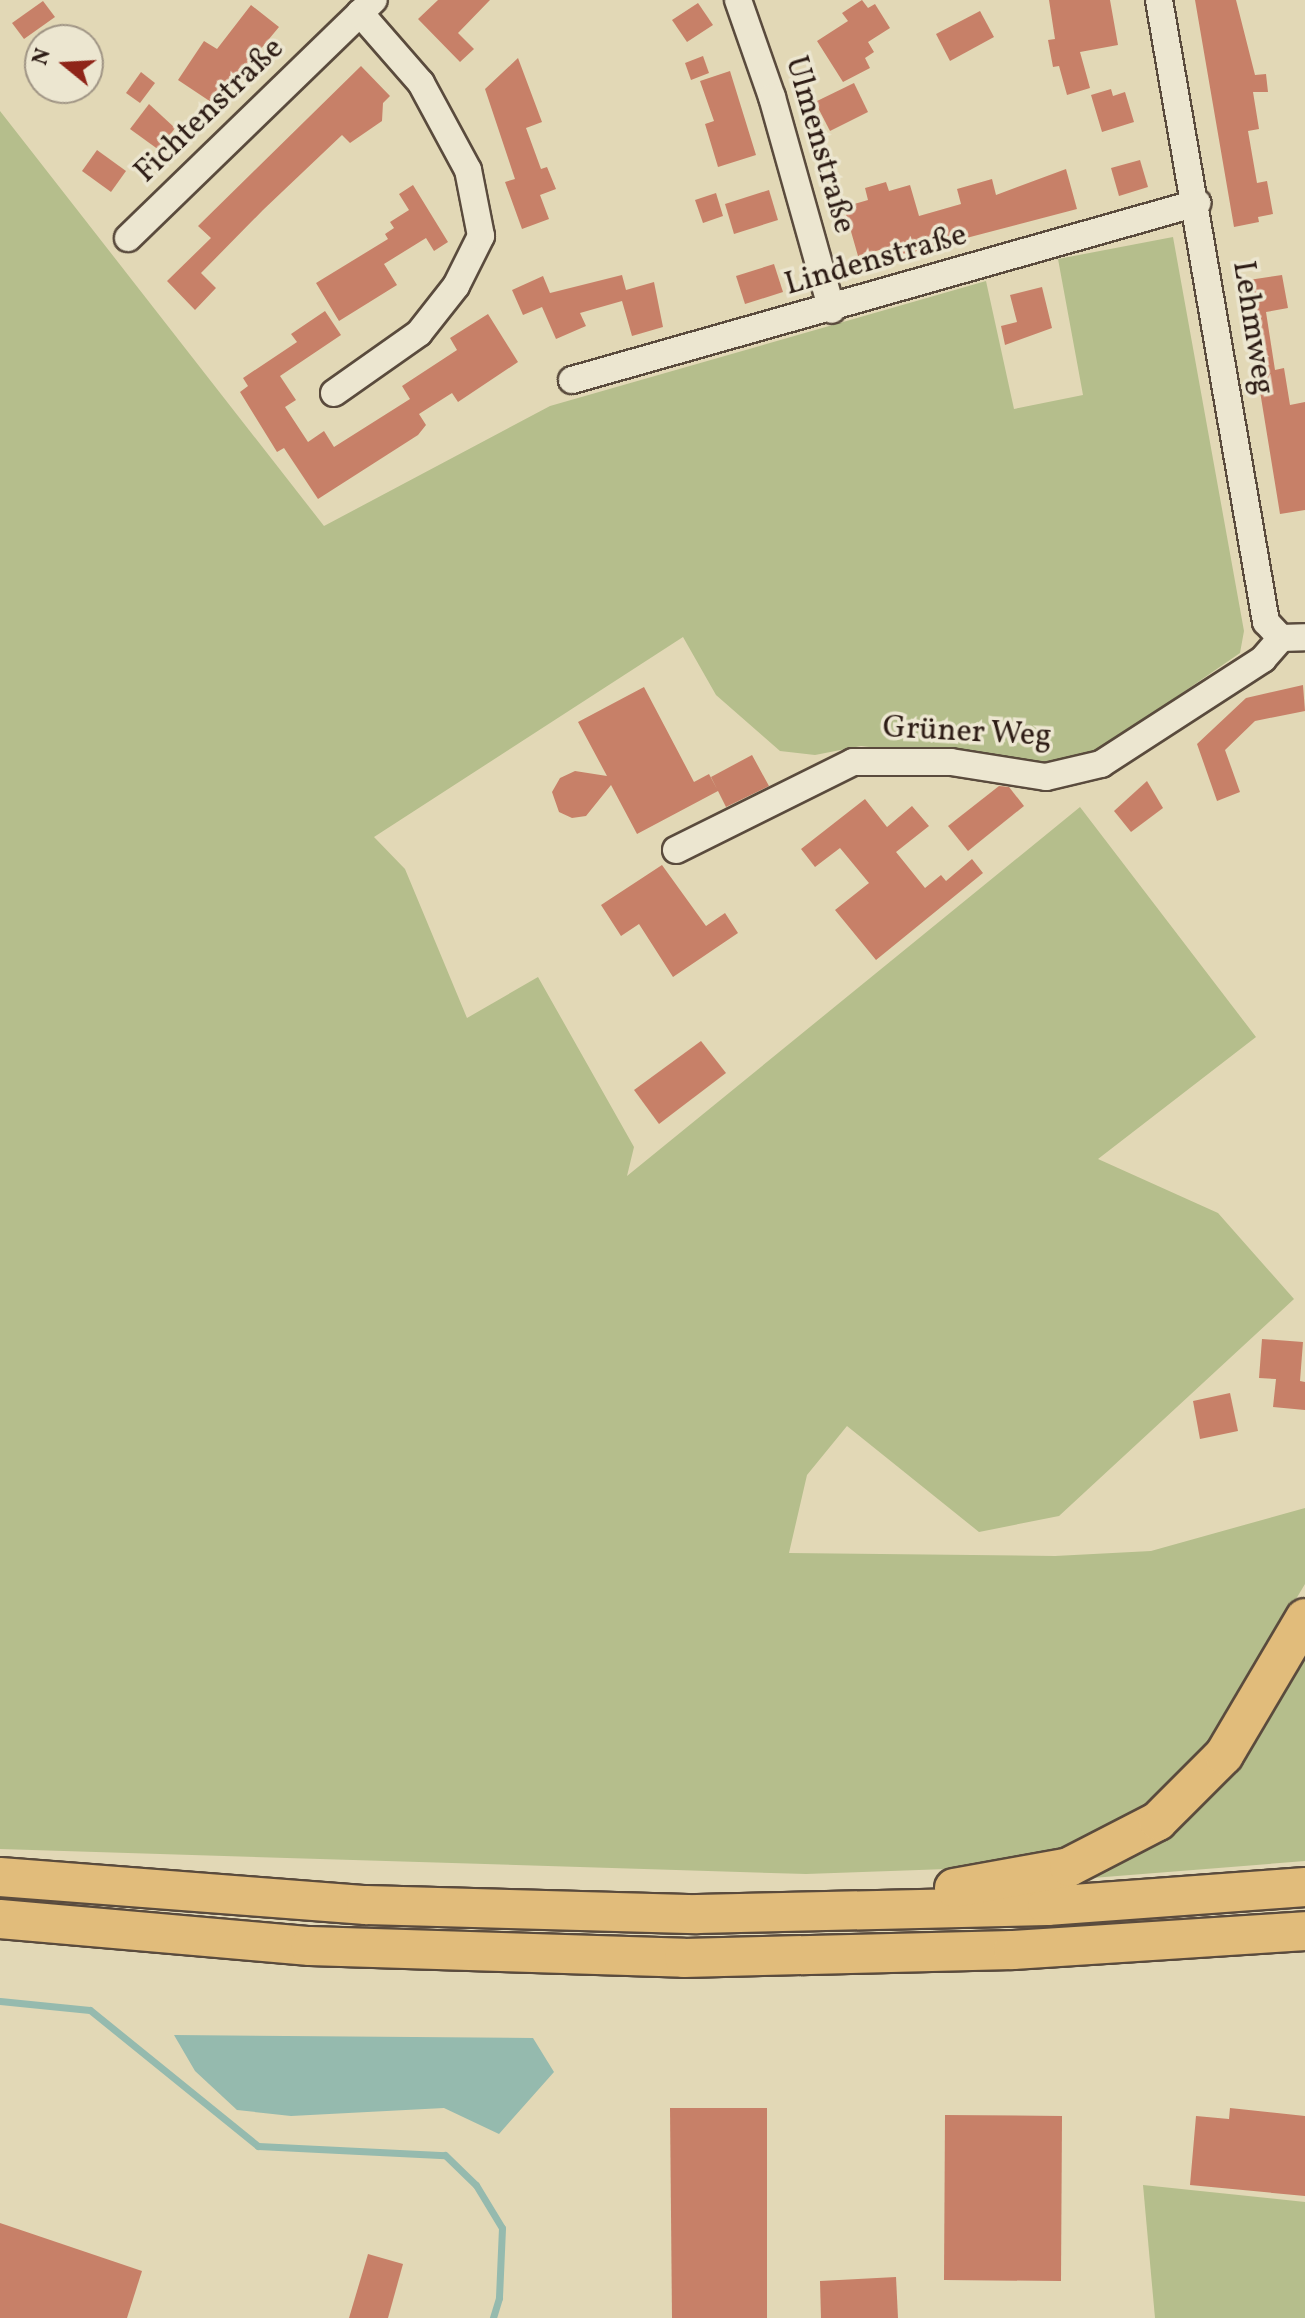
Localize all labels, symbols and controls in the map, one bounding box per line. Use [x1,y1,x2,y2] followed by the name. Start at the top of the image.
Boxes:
[24,24,104,104] north arrow
[127,30,293,192] street label: Fichtenstraße
[25,45,60,69] text: N
[775,52,863,238] street label: Ulmenstraße
[781,217,971,305] street label: Lindenstraße
[1222,258,1282,398] street label: Lehmweg
[881,709,1053,757] street label: Grüner Weg

